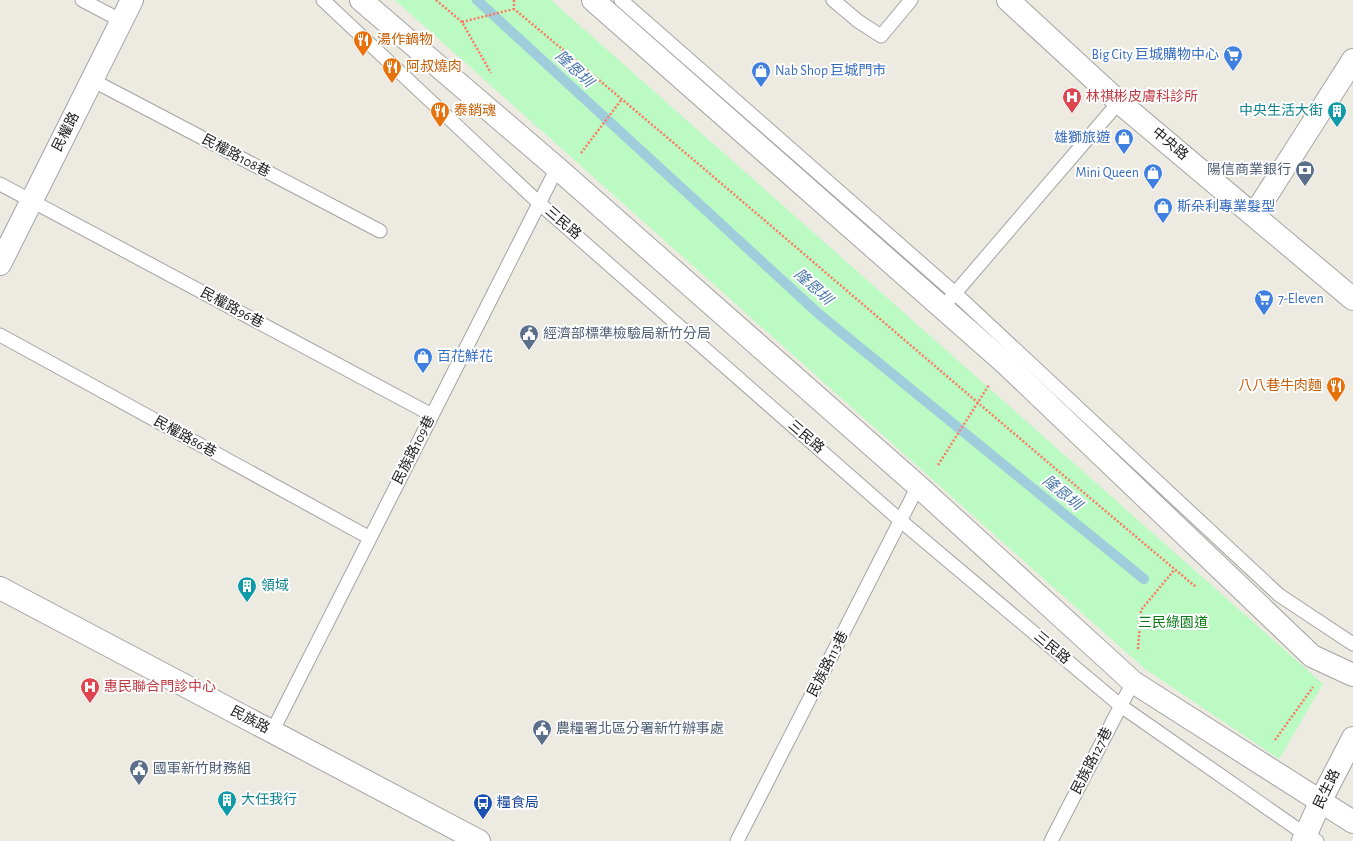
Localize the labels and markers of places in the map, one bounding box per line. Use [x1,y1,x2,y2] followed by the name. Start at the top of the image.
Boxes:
[352,29,374,57] restaurant icon: 湯作鍋物
[377,31,433,47] place label: 湯作鍋物
[1222,44,1244,72] supermarket icon: Big City 巨城購物中心
[1092,46,1219,62] place label: Big City 巨城購物中心
[381,56,403,84] restaurant icon: 阿叔燒肉
[406,59,462,74] place label: 阿叔燒肉
[750,60,772,88] shop icon: Nab Shop 巨城門市
[775,63,886,78] place label: Nab Shop 巨城門市
[1061,86,1083,114] hospital icon: 林祺彬皮膚科診所
[1086,88,1198,104] place label: 林祺彬皮膚科診所
[429,100,451,128] restaurant icon: 泰銷魂
[1326,100,1348,128] building icon: 中央生活大街
[454,102,496,118] place label: 泰銷魂
[1239,103,1323,118] place label: 中央生活大街
[1113,127,1135,155] shop icon: 雄獅旅遊
[1054,130,1111,145] place label: 雄獅旅遊
[1294,159,1316,187] bank icon: 陽信商業銀行
[1142,162,1164,190] shop icon: Mini Queen
[1207,162,1291,177] place label: 陽信商業銀行
[1075,166,1139,180] place label: Mini Queen
[1152,196,1174,224] shop icon: 斯朵利專業髮型
[1177,199,1275,214] place label: 斯朵利專業髮型
[1253,288,1275,316] supermarket icon: 7-Eleven
[1278,292,1324,306] place label: 7-Eleven
[518,323,540,351] public building icon: 經濟部標準檢驗局新竹分局
[543,325,711,341] place label: 經濟部標準檢驗局新竹分局
[412,346,434,374] shop icon: 百花鮮花
[437,349,493,364] place label: 百花鮮花
[1325,375,1347,403] restaurant icon: 八八巷牛肉麵
[1238,378,1322,393] place label: 八八巷牛肉麵
[236,575,258,603] building icon: 領域
[261,578,289,593] place label: 領域
[79,676,101,704] hospital icon: 惠民聯合門診中心
[104,678,216,694] place label: 惠民聯合門診中心
[531,718,553,746] public building icon: 農糧署北區分署新竹辦事處
[556,720,724,736] place label: 農糧署北區分署新竹辦事處
[128,758,150,786] public building icon: 國軍新竹財務組
[153,761,251,776] place label: 國軍新竹財務組
[216,789,238,817] building icon: 大任我行
[241,792,297,807] place label: 大任我行
[472,792,494,820] bus stop icon: 糧食局
[497,795,539,810] place label: 糧食局

